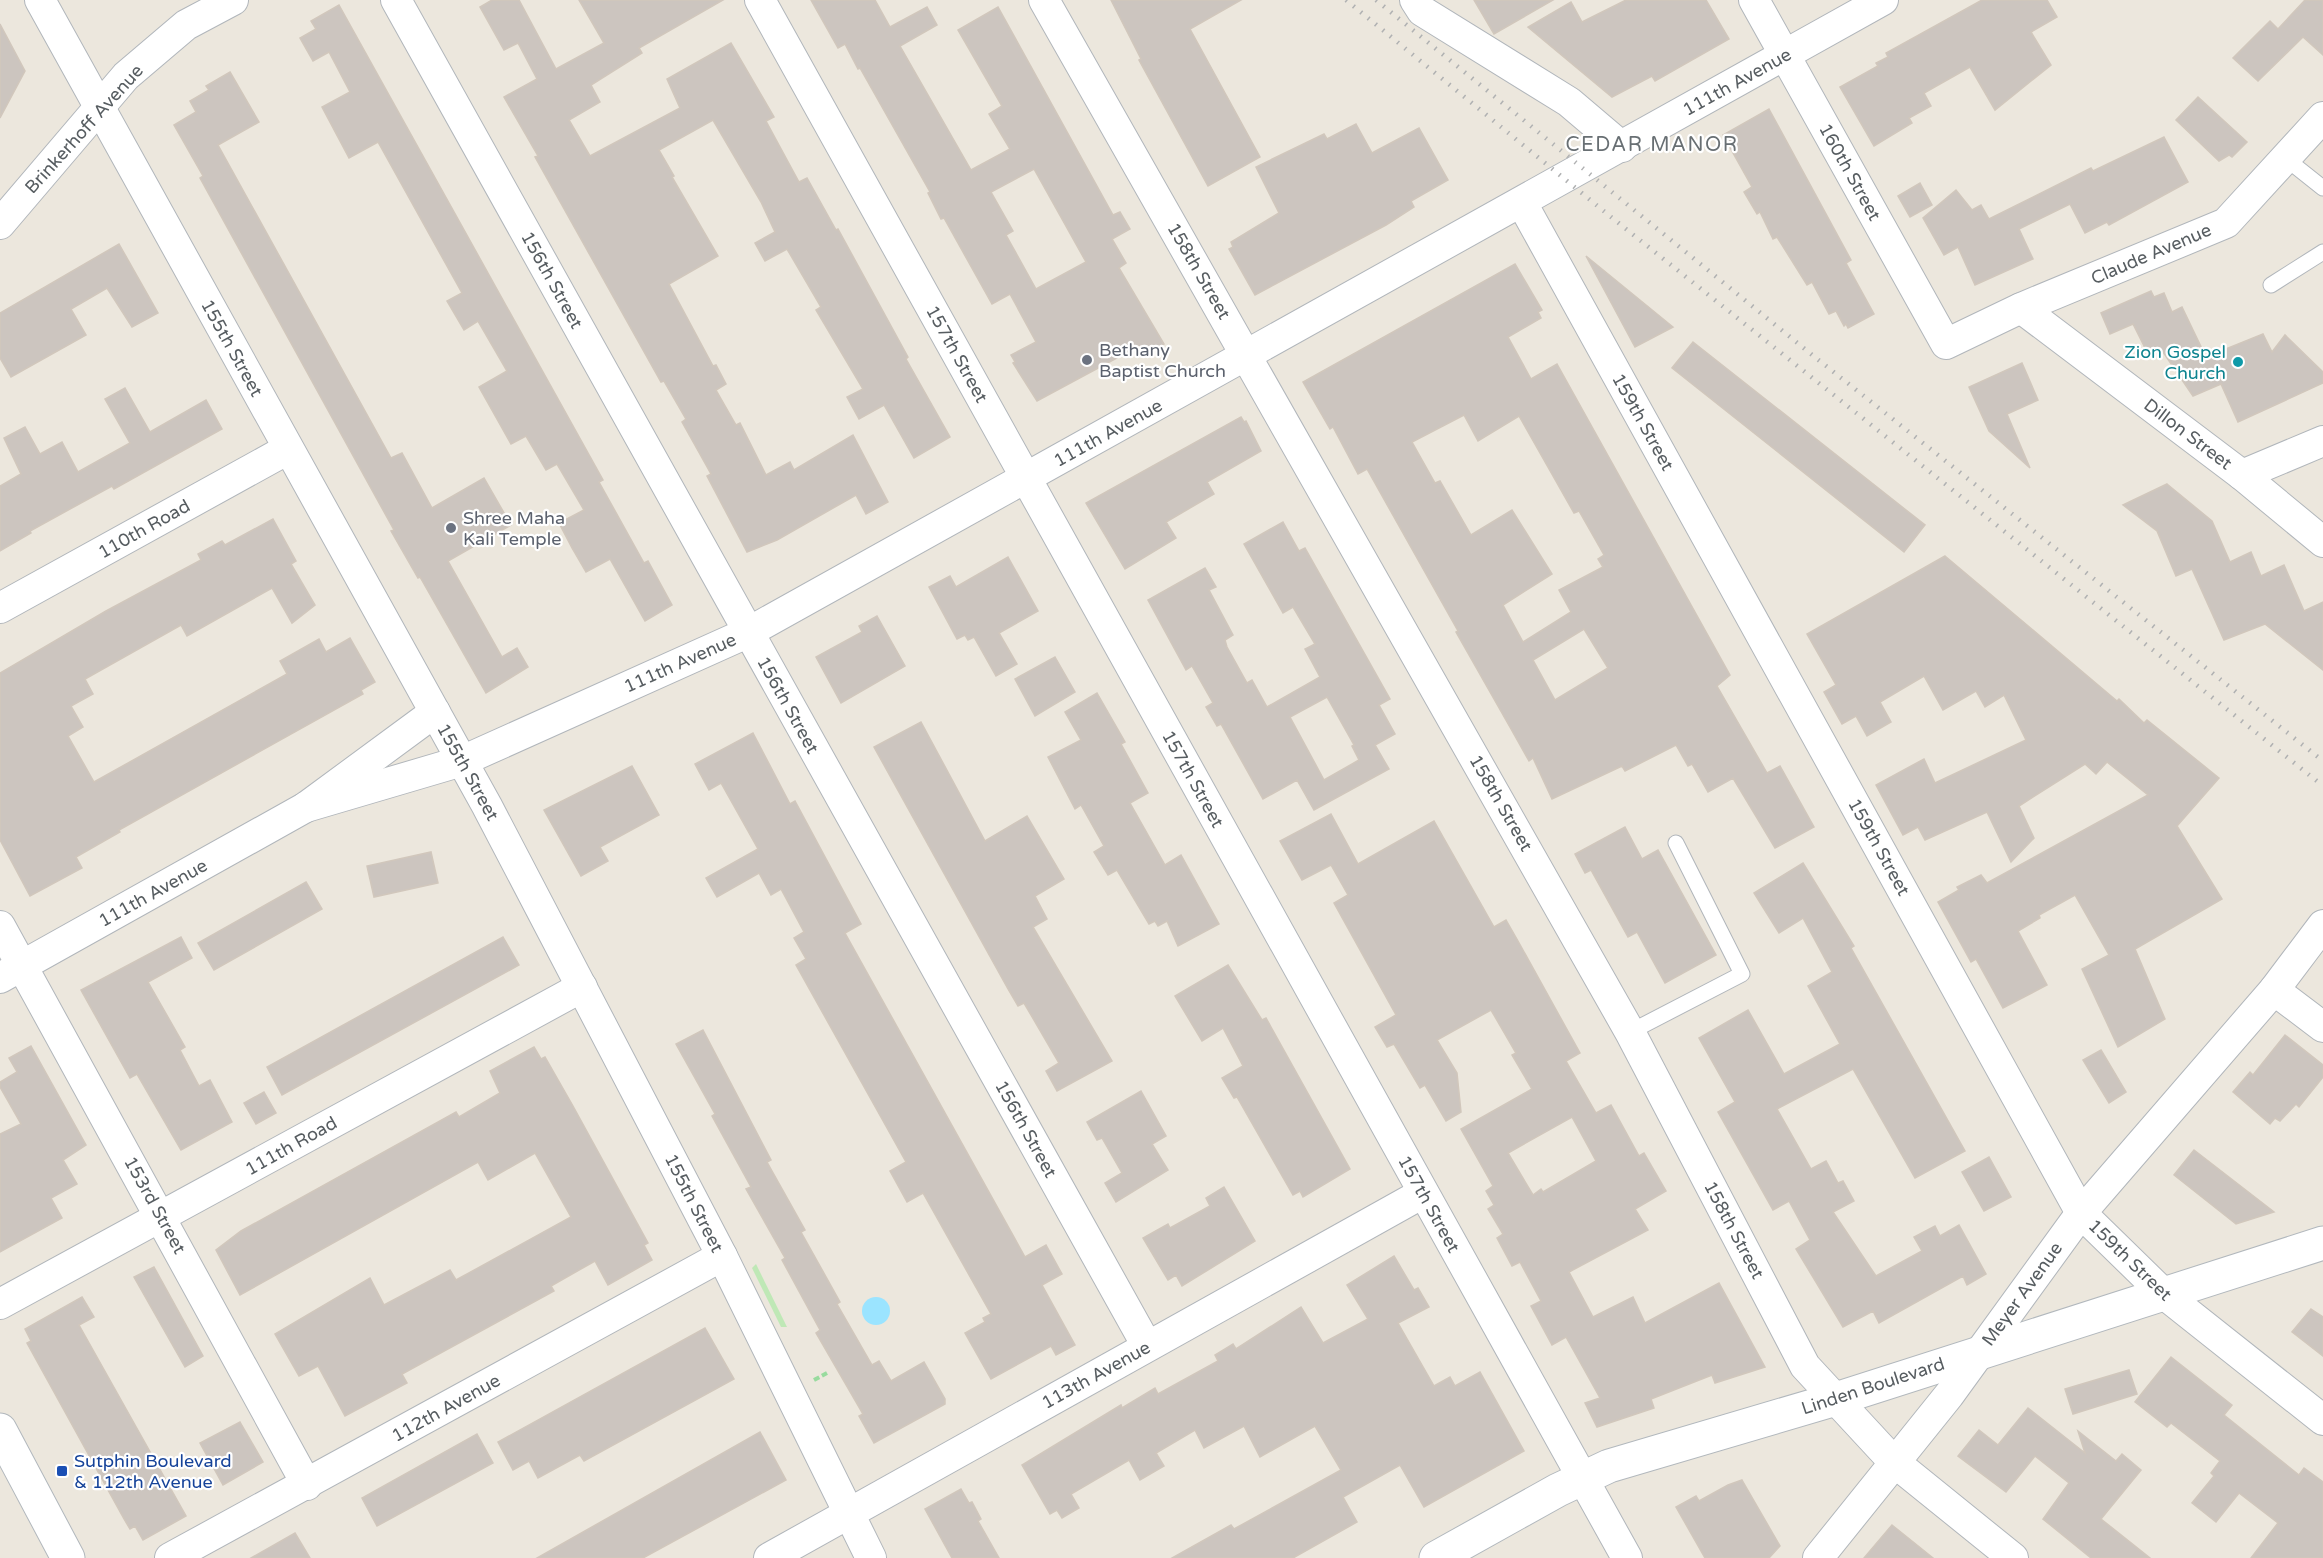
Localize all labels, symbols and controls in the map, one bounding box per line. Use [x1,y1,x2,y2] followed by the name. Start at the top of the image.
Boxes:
[1679,43,1795,121] street label: 111th Avenue
[20,60,148,198] street label: Brinkerhoff Avenue
[1814,119,1886,225] street label: 160th Street
[1565,133,1739,157] district label: CEDAR MANOR
[1163,219,1236,323] street label: 158th Street
[2087,219,2215,289] street label: Claude Avenue
[516,227,588,333] street label: 156th Street
[196,295,268,401] street label: 155th Street
[921,301,993,407] street label: 157th Street
[1099,339,1226,382] place label: Bethany Baptist Church
[2124,341,2226,384] place label: Zion Gospel Church
[1080,353,1094,367] marker: Bethany Baptist Church
[2231,355,2245,369] marker: Zion Gospel Church
[1607,369,1679,475] street label: 159th Street
[1050,394,1166,472] street label: 111th Avenue
[2140,394,2237,474] street label: Dillon Street
[94,495,194,563] street label: 110th Road
[463,507,565,550] place label: Shree Maha Kali Temple
[444,521,458,535] marker: Shree Maha Kali Temple
[620,628,740,698] street label: 111th Avenue
[752,652,824,758] street label: 156th Street
[432,719,504,825] street label: 155th Street
[1157,726,1229,832] street label: 157th Street
[1465,751,1538,855] street label: 158th Street
[1843,794,1915,900] street label: 159th Street
[95,854,211,932] street label: 111th Avenue
[990,1076,1062,1182] street label: 156th Street
[241,1112,341,1180] street label: 111th Road
[660,1150,728,1256] street label: 155th Street
[1393,1151,1465,1257] street label: 157th Street
[119,1152,191,1258] street label: 153rd Street
[1699,1177,1769,1283] street label: 158th Street
[2084,1215,2177,1305] street label: 159th Street
[1977,1238,2067,1350] street label: Meyer Avenue
[1038,1336,1154,1414] street label: 113th Avenue
[1799,1352,1947,1420] street label: Linden Boulevard
[388,1369,504,1447] street label: 112th Avenue
[74,1450,232,1493] place label: Sutphin Boulevard & 112th Avenue
[55,1464,69,1478] marker: Sutphin Boulevard & 112th Avenue

